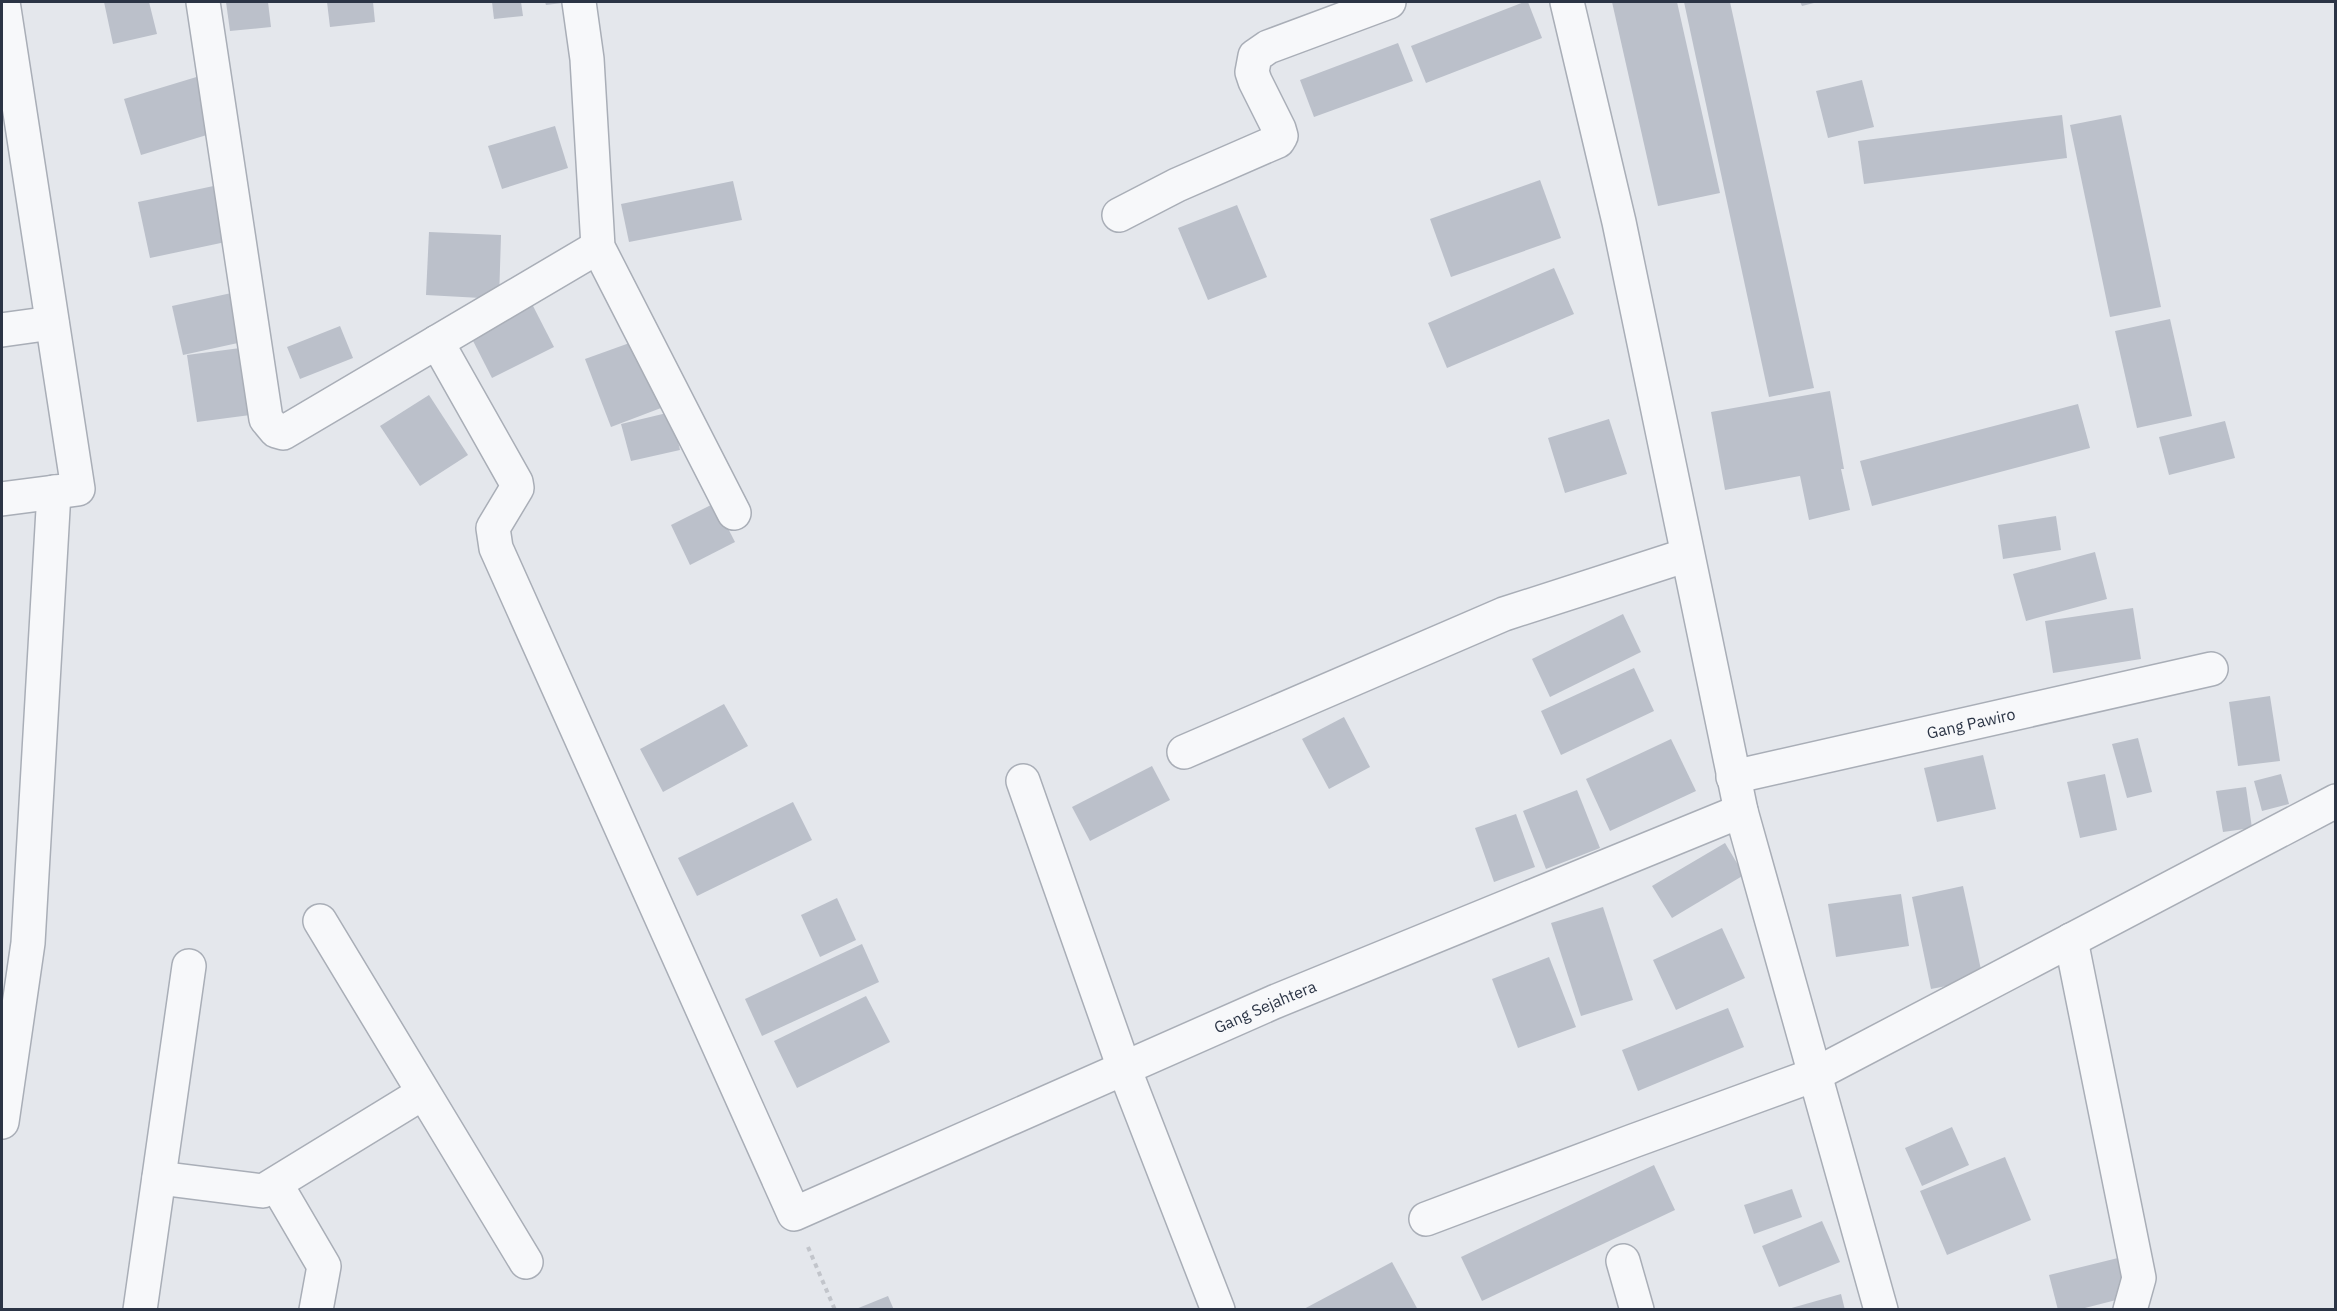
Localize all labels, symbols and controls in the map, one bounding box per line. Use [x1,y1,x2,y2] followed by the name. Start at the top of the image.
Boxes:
[1925,704,2017,743] street label: Gang Pawiro
[1211,976,1320,1037] street label: Gang Sejahtera

